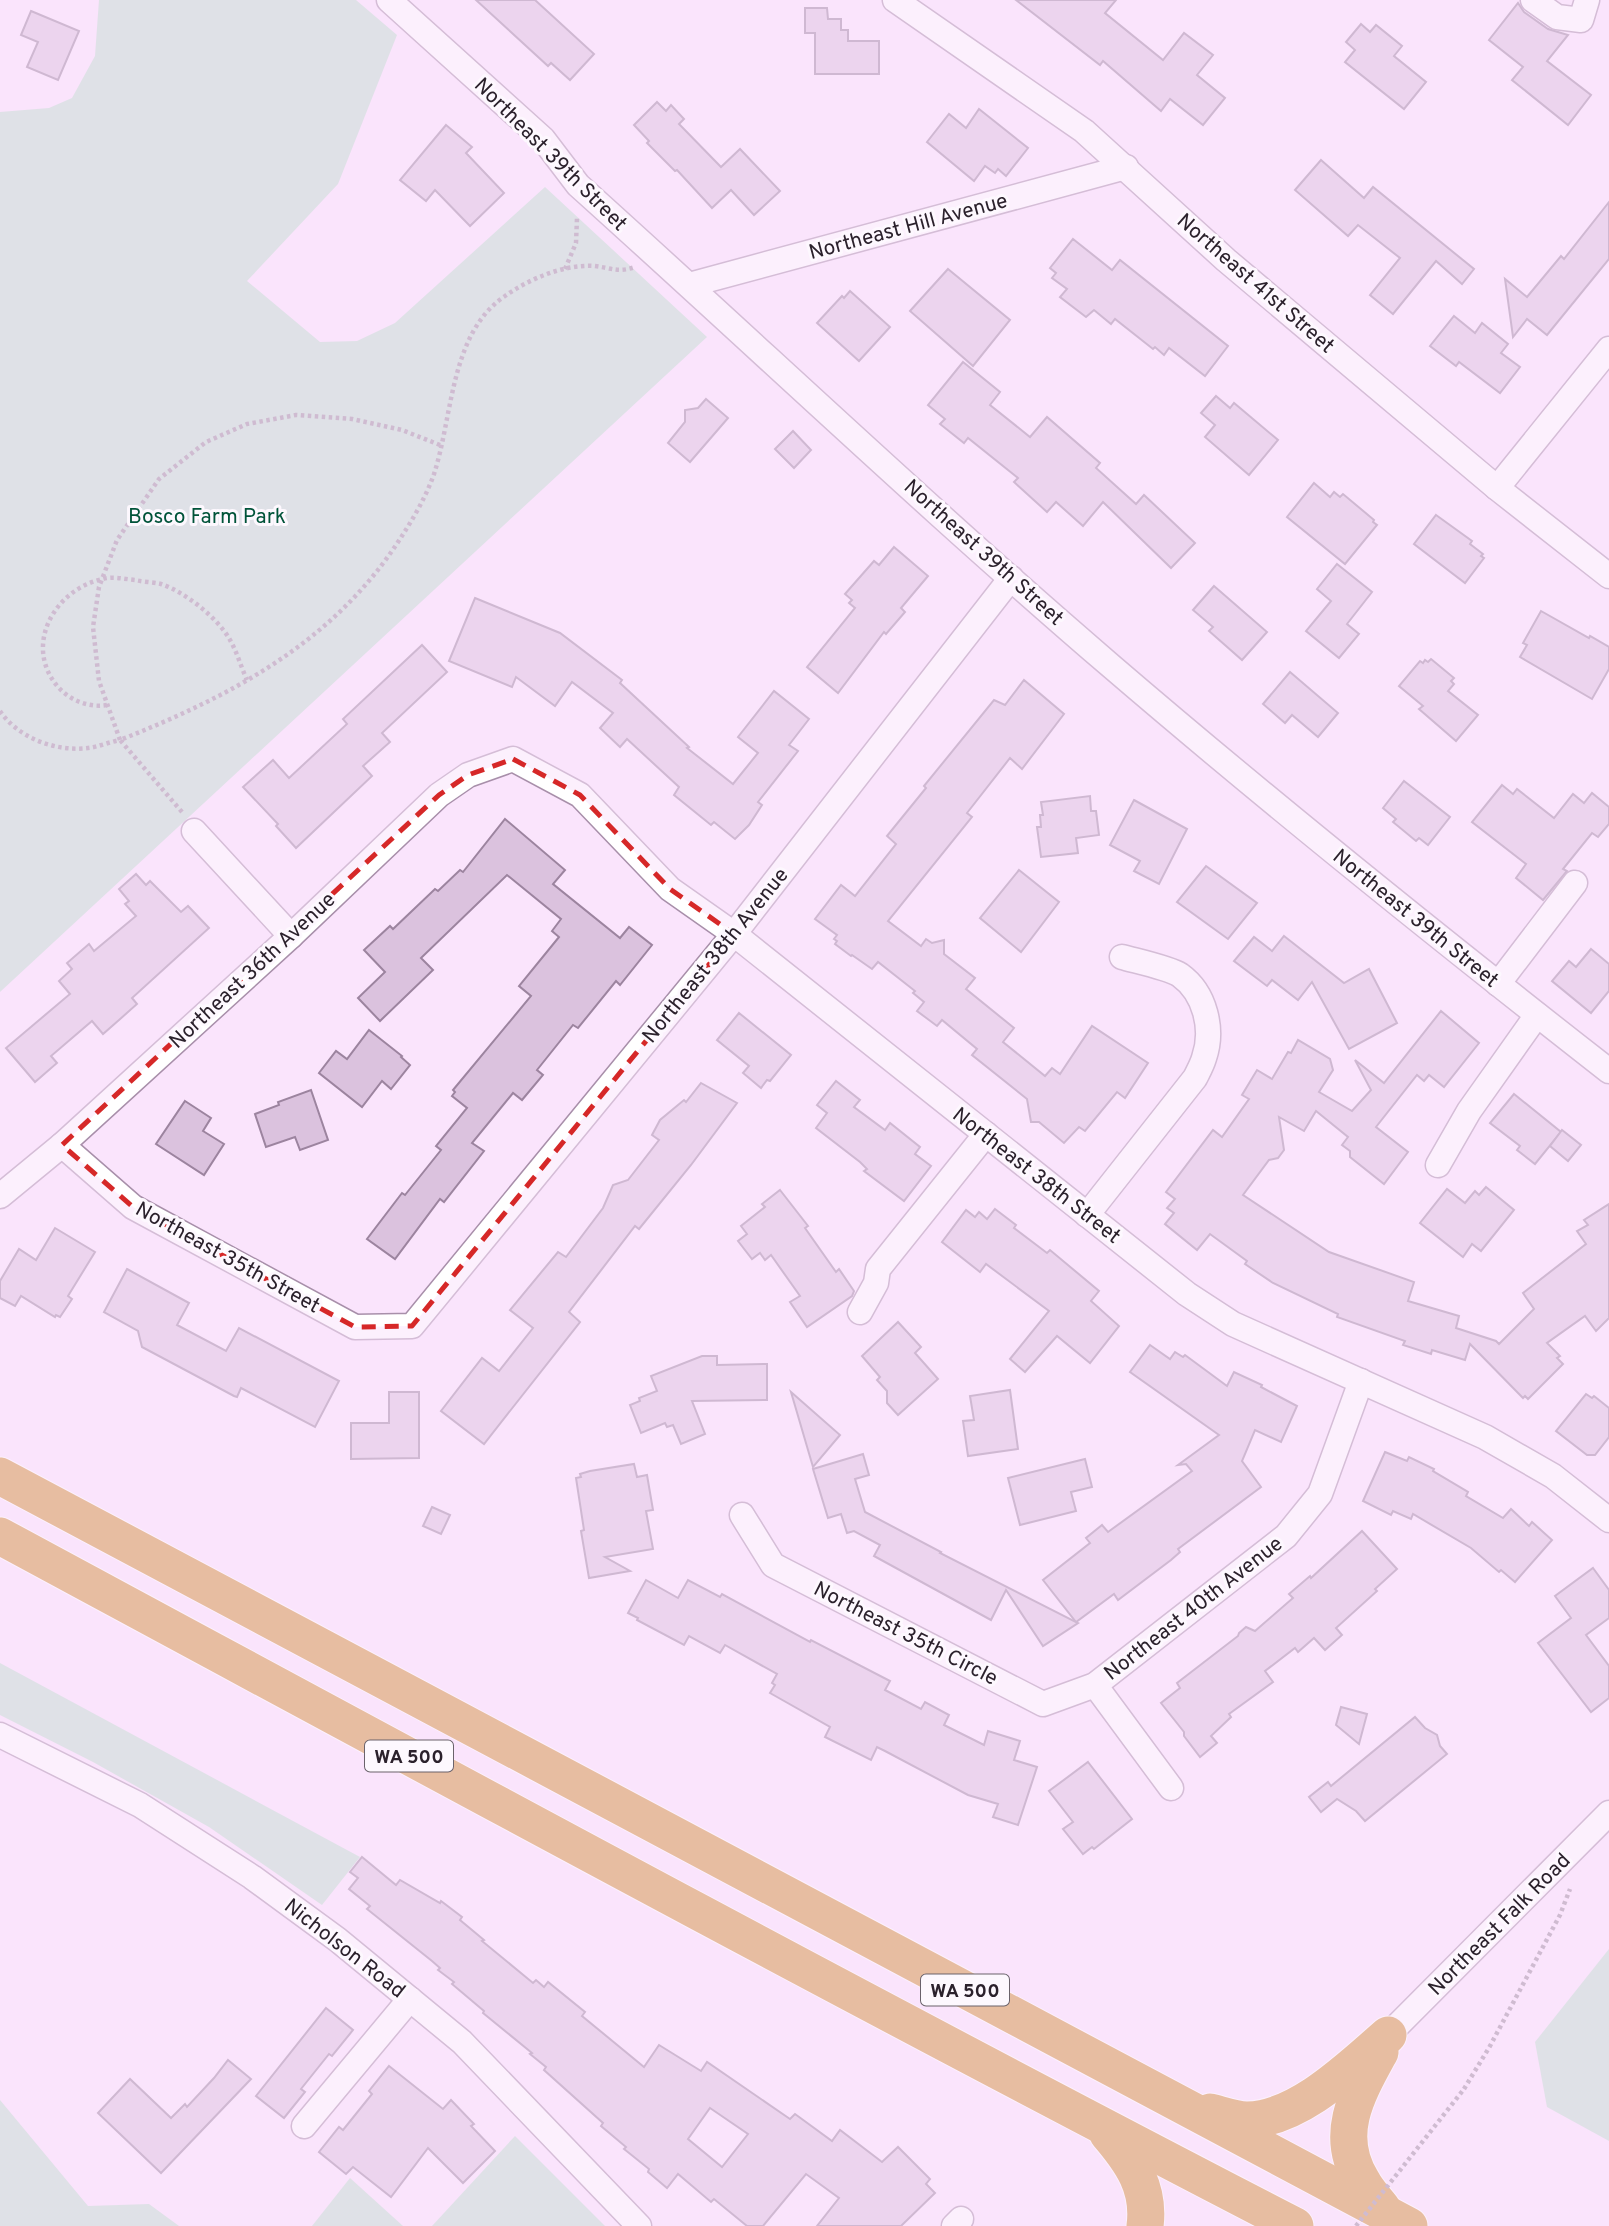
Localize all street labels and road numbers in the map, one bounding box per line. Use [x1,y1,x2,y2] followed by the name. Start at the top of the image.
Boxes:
[467,73,632,238] street label: Northeast 39th Street
[806,188,1011,267] street label: Northeast Hill Avenue
[1171,208,1339,360] street label: Northeast 41st Street
[897,474,1069,632] street label: Northeast 39th Street
[1326,844,1504,995] street label: Northeast 39th Street
[637,863,795,1049] street label: Northeast 38th Avenue
[164,887,342,1055] street label: Northeast 36th Avenue
[946,1102,1126,1250] street label: Northeast 38th Street
[130,1196,324,1320] street label: Northeast 35th Street
[1099,1531,1289,1687] street label: Northeast 40th Avenue
[809,1576,1002,1693] street label: Northeast 35th Circle
[365,1740,453,1772] road number: WA 500
[1423,1848,1577,2002] street label: Northeast Falk Road
[278,1893,410,2005] street label: Nicholson Road
[921,1974,1009,2006] road number: WA 500

